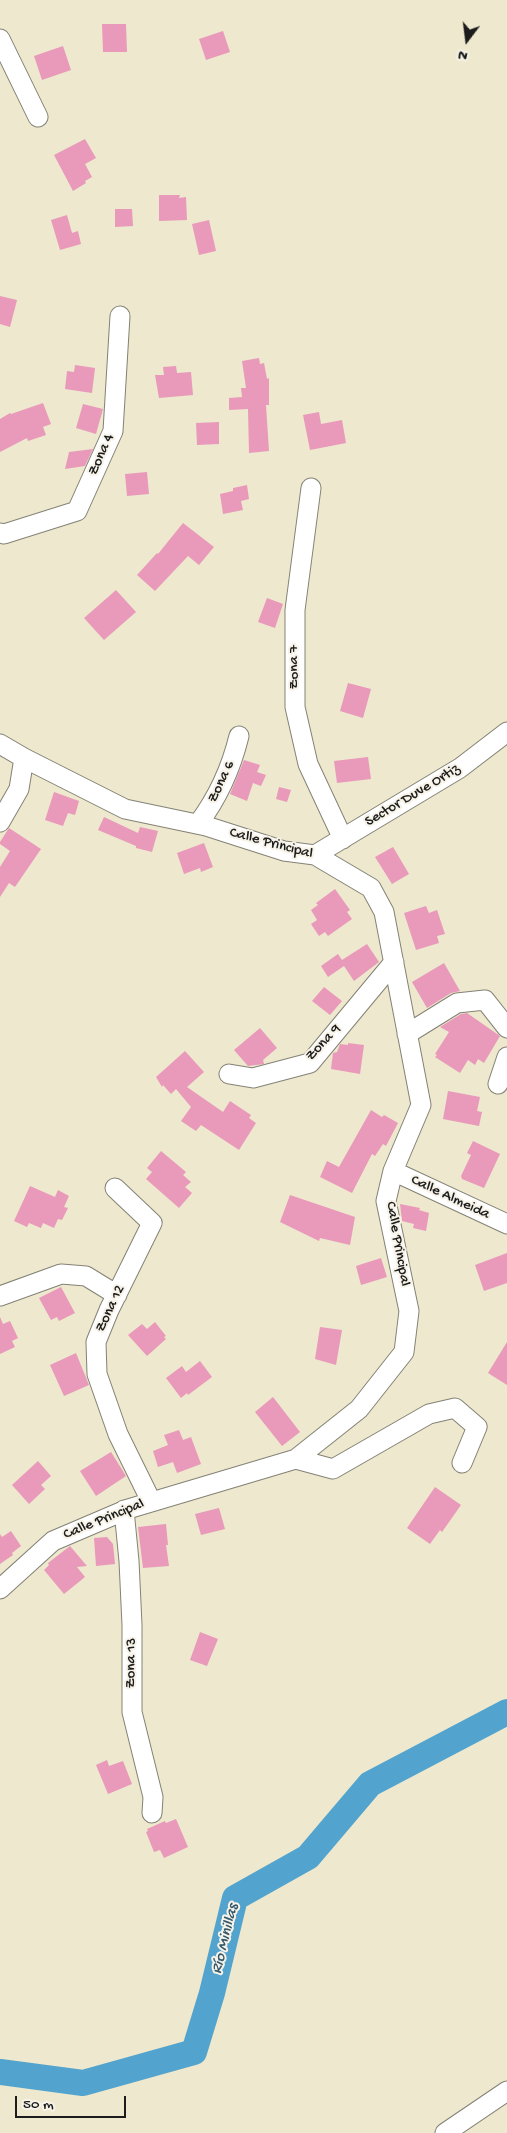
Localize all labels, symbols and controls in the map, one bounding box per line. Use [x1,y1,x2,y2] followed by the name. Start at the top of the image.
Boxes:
[442,15,492,65] north arrow
[456,46,470,64] text: N
[85,431,119,479] street label: Zona 4
[286,645,304,689] street label: Zona 7
[205,758,239,806] street label: Zona 6
[362,761,464,831] street label: Sector Duve Ortiz
[227,824,315,864] street label: Calle Principal
[302,1021,346,1065] street label: Zona 9
[408,1172,492,1224] street label: Calle Almeida
[381,1200,413,1288] street label: Calle Principal
[92,1283,130,1335] street label: Zona 12
[61,1496,147,1544] street label: Calle Principal
[123,1638,141,1688] street label: Zona 13
[208,1902,244,1976] water label: Río Minillas
[18,2086,129,2118] scale bar
[23,2096,54,2114] text: 50 m

